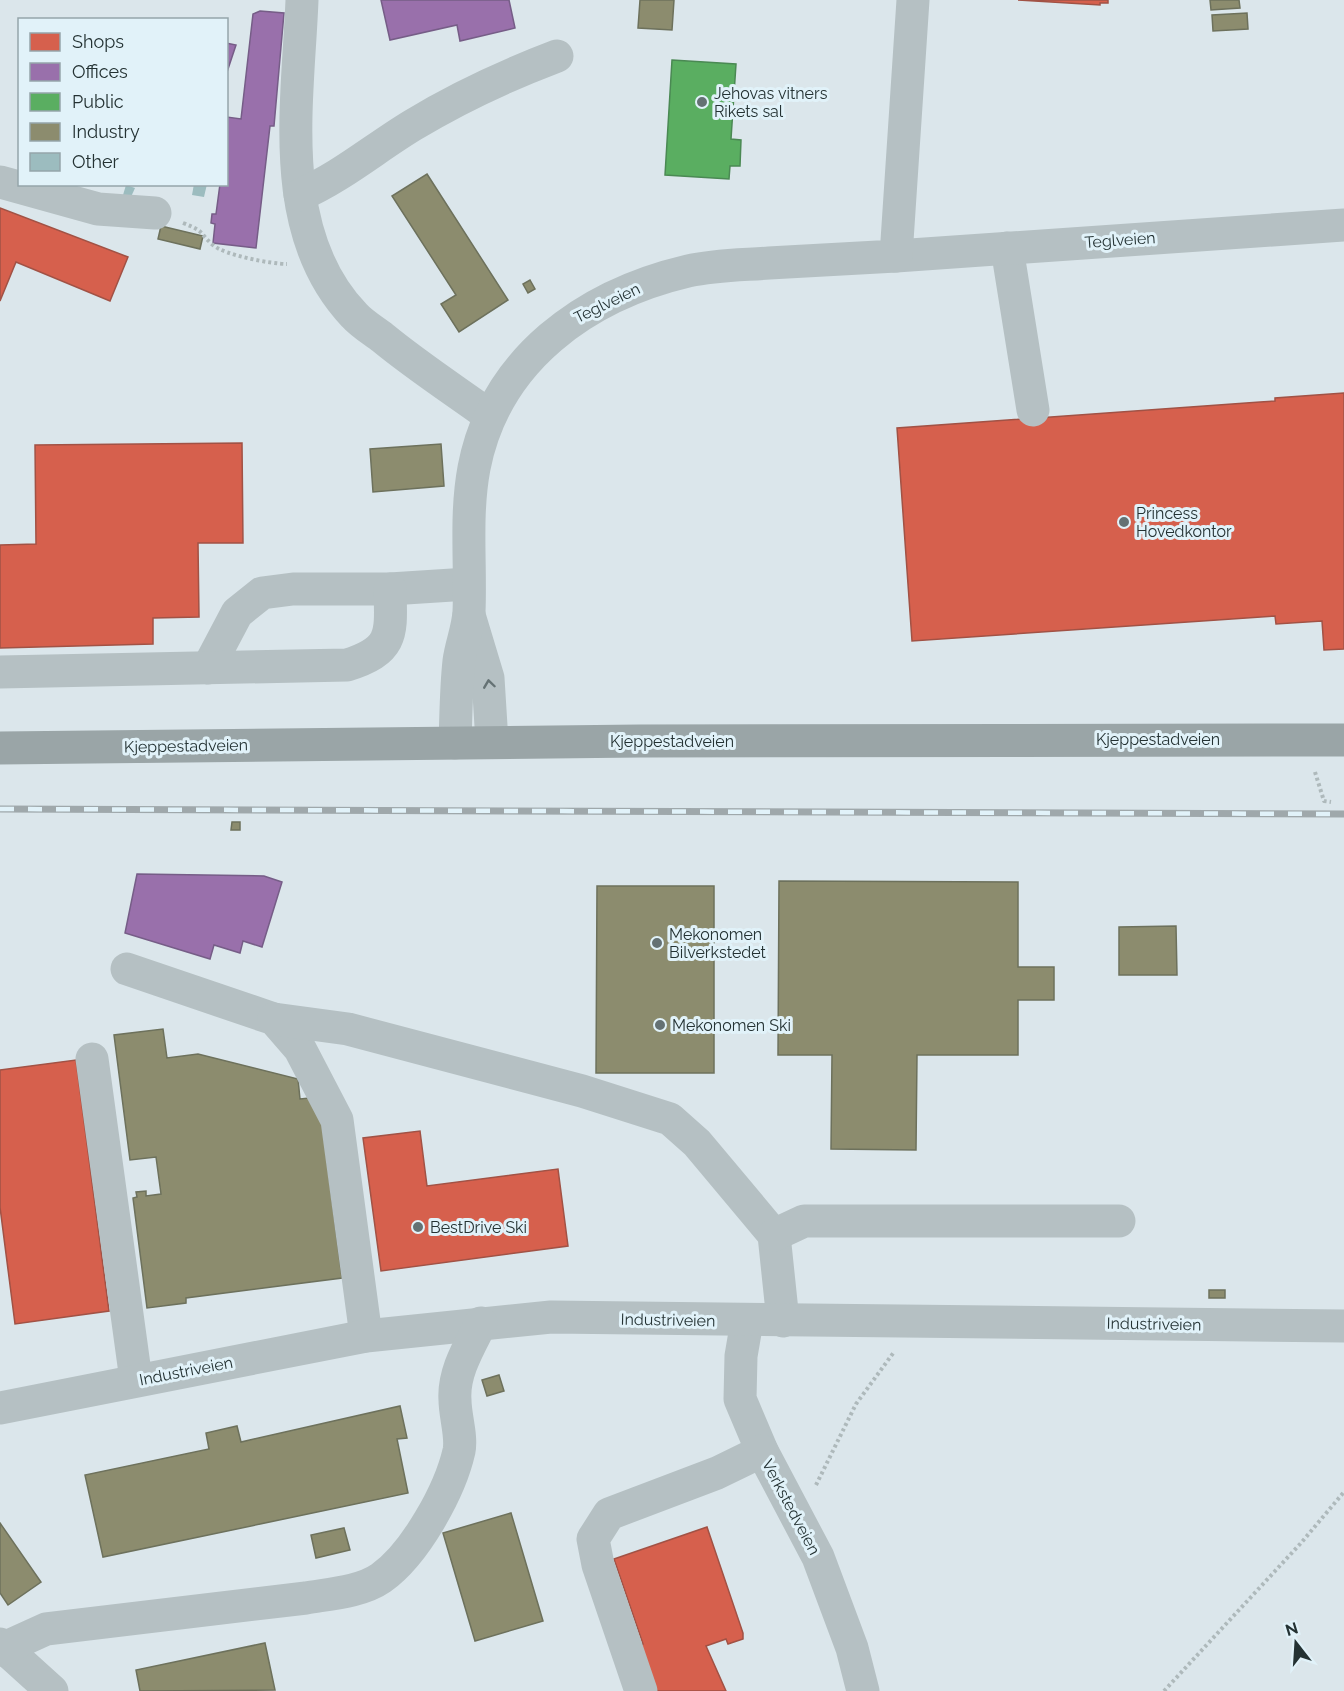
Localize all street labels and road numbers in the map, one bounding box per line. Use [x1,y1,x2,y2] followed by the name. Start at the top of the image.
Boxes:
[1084,228,1156,252] street label: Teglveien
[571,279,643,327] street label: Teglveien
[1096,730,1220,749] street label: Kjeppestadveien
[610,732,734,751] street label: Kjeppestadveien
[124,735,248,757] street label: Kjeppestadveien
[620,1310,716,1330] street label: Industriveien
[1106,1314,1202,1334] street label: Industriveien
[138,1353,234,1389] street label: Industriveien
[758,1456,824,1558] street label: Verkstedveien

